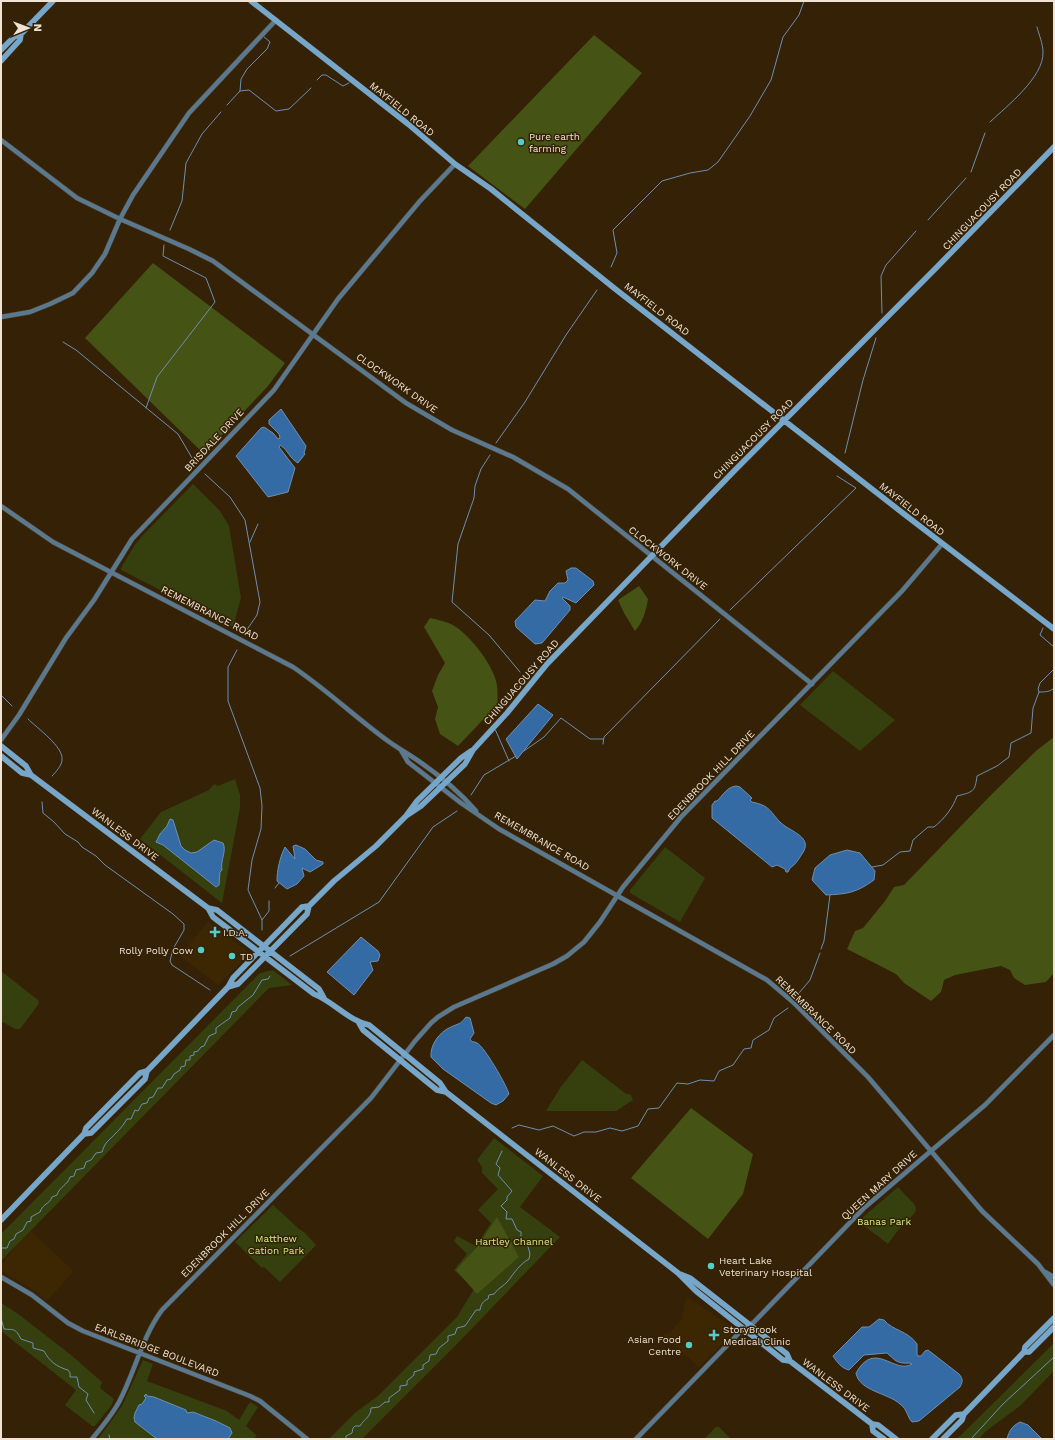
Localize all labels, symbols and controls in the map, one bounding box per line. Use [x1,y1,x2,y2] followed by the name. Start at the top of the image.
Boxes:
[8,8,48,48] north arrow
[31,24,44,32] text: N
[368,80,436,138] street label: MAYFIELD ROAD
[529,131,580,154] place label: Pure earth farming
[516,137,526,147] marker: Pure earth farming
[940,166,1024,252] street label: CHINGUACOUSY ROAD
[622,280,692,338] street label: MAYFIELD ROAD
[354,351,440,415] street label: CLOCKWORK DRIVE
[711,397,795,481] street label: CHINGUACOUSY ROAD
[182,406,246,474] street label: BRISDALE DRIVE
[877,480,947,538] street label: MAYFIELD ROAD
[627,524,709,592] street label: CLOCKWORK DRIVE
[159,584,261,642] street label: REMEMBRANCE ROAD
[481,637,561,727] street label: CHINGUACOUSY ROAD
[665,728,757,822] street label: EDENBROOK HILL DRIVE
[89,805,161,863] street label: WANLESS DRIVE
[493,809,591,873] street label: REMEMBRANCE ROAD
[210,927,220,937] marker: I.D.A.
[223,927,248,938] place label: I.D.A.
[119,945,194,956] place label: Rolly Polly Cow
[196,945,206,955] marker: Rolly Polly Cow
[227,951,237,961] marker: TD
[240,951,253,962] place label: TD
[773,974,859,1056] street label: REMEMBRANCE ROAD
[533,1146,603,1204] street label: WANLESS DRIVE
[839,1148,919,1222] street label: QUEEN MARY DRIVE
[179,1187,271,1279] street label: EDENBROOK HILL DRIVE
[857,1216,911,1227] park label: Banas Park
[248,1233,304,1256] park label: Matthew Cation Park
[475,1236,553,1247] park label: Hartley Channel
[719,1255,812,1278] place label: Heart Lake Veterinary Hospital
[706,1261,716,1271] marker: Heart Lake Veterinary Hospital
[93,1321,221,1379] street label: EARLSBRIDGE BOULEVARD
[723,1324,791,1347] place label: StoryBrook Medical Clinic
[708,1329,720,1341] marker: StoryBrook Medical Clinic
[627,1334,681,1357] place label: Asian Food Centre
[684,1340,694,1350] marker: Asian Food Centre
[800,1356,872,1414] street label: WANLESS DRIVE

